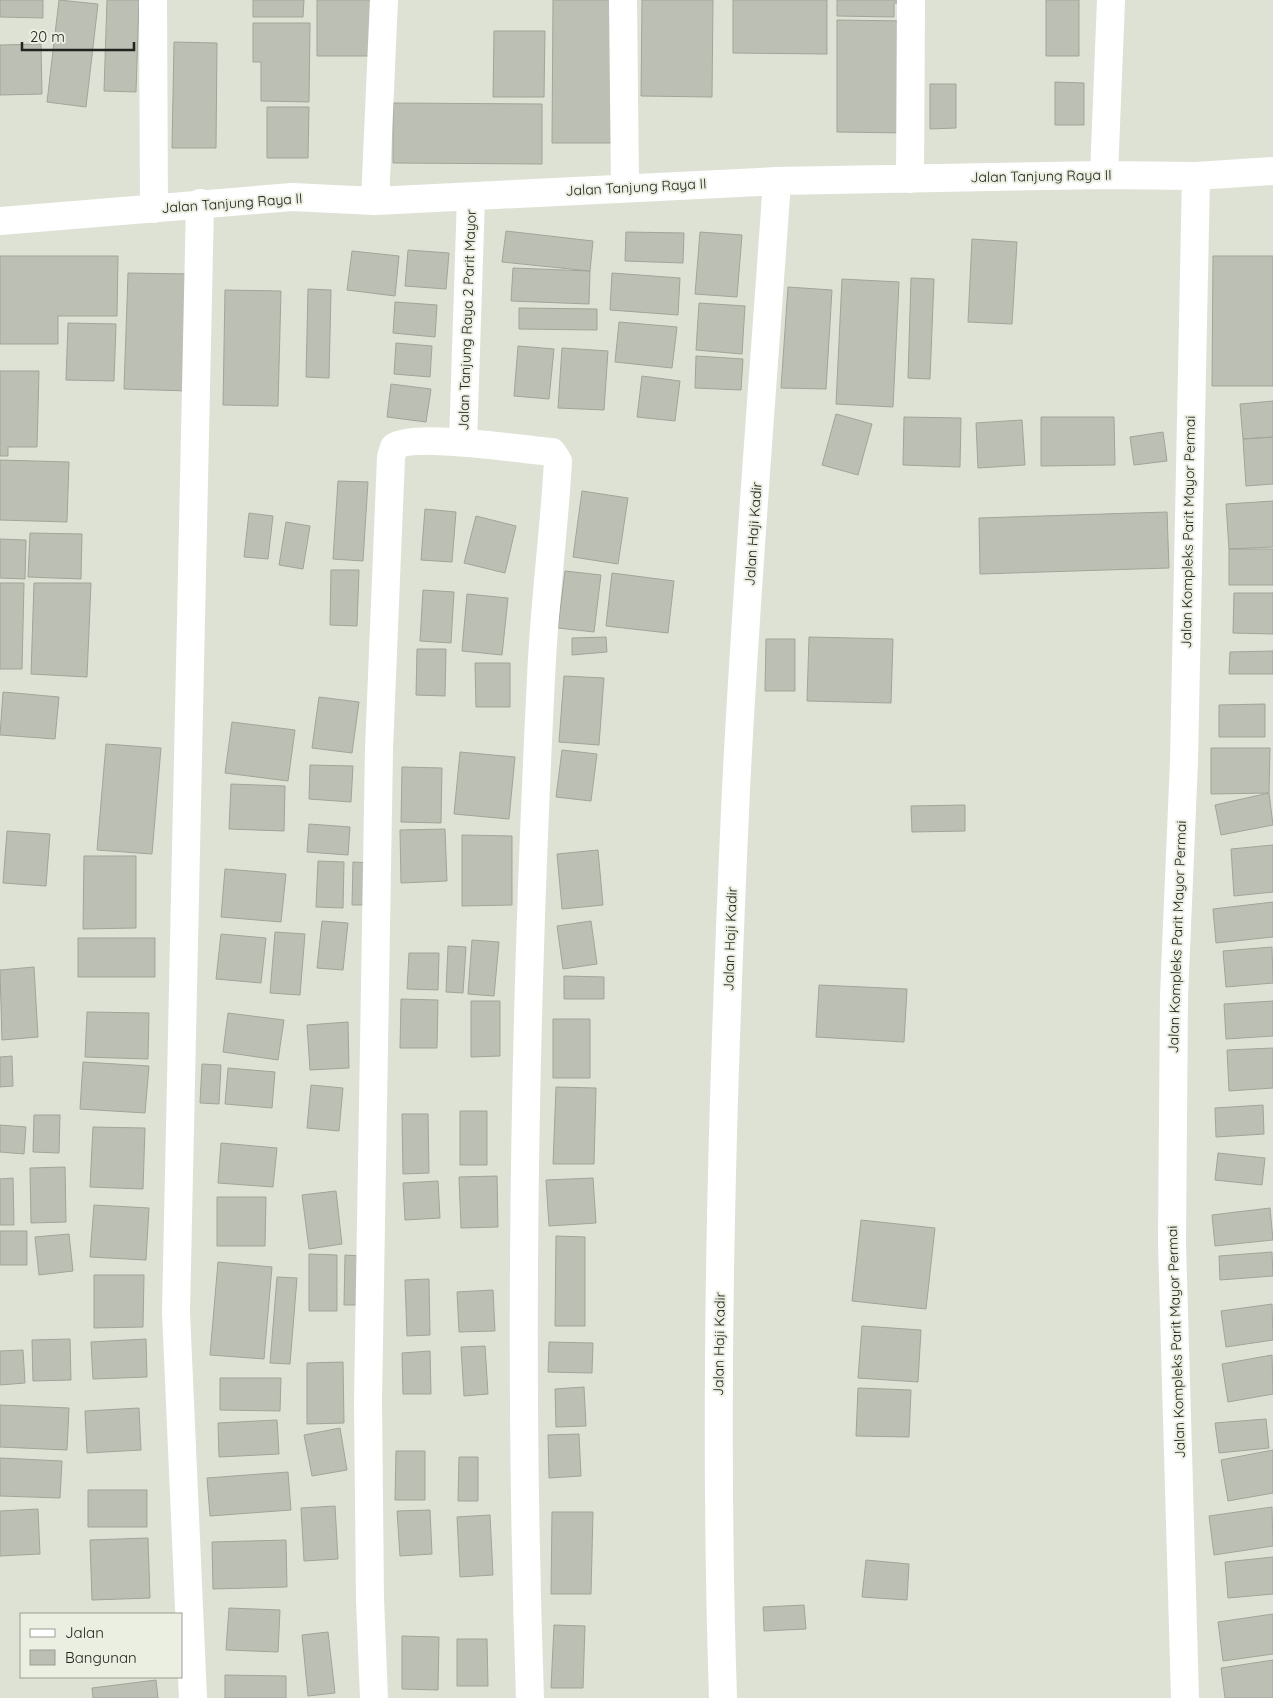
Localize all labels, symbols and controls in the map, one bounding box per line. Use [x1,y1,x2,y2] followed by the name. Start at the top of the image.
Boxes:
[22,20,135,52] scale bar
[30,27,65,46] text: 20 m
[970,166,1112,186] street label: Jalan Tanjung Raya II
[565,174,707,200] street label: Jalan Tanjung Raya II
[161,189,303,217] street label: Jalan Tanjung Raya II
[454,208,480,431] street label: Jalan Tanjung Raya 2 Parit Mayor
[1177,415,1199,649] street label: Jalan Kompleks Parit Mayor Permai
[740,481,766,587] street label: Jalan Haji Kadir
[1164,820,1190,1054] street label: Jalan Kompleks Parit Mayor Permai
[719,886,741,991] street label: Jalan Haji Kadir
[1163,1225,1189,1459] street label: Jalan Kompleks Parit Mayor Permai
[709,1291,729,1396] street label: Jalan Haji Kadir
[20,1613,182,1678] legend
[65,1623,104,1642] text: Jalan
[65,1648,137,1667] text: Bangunan

